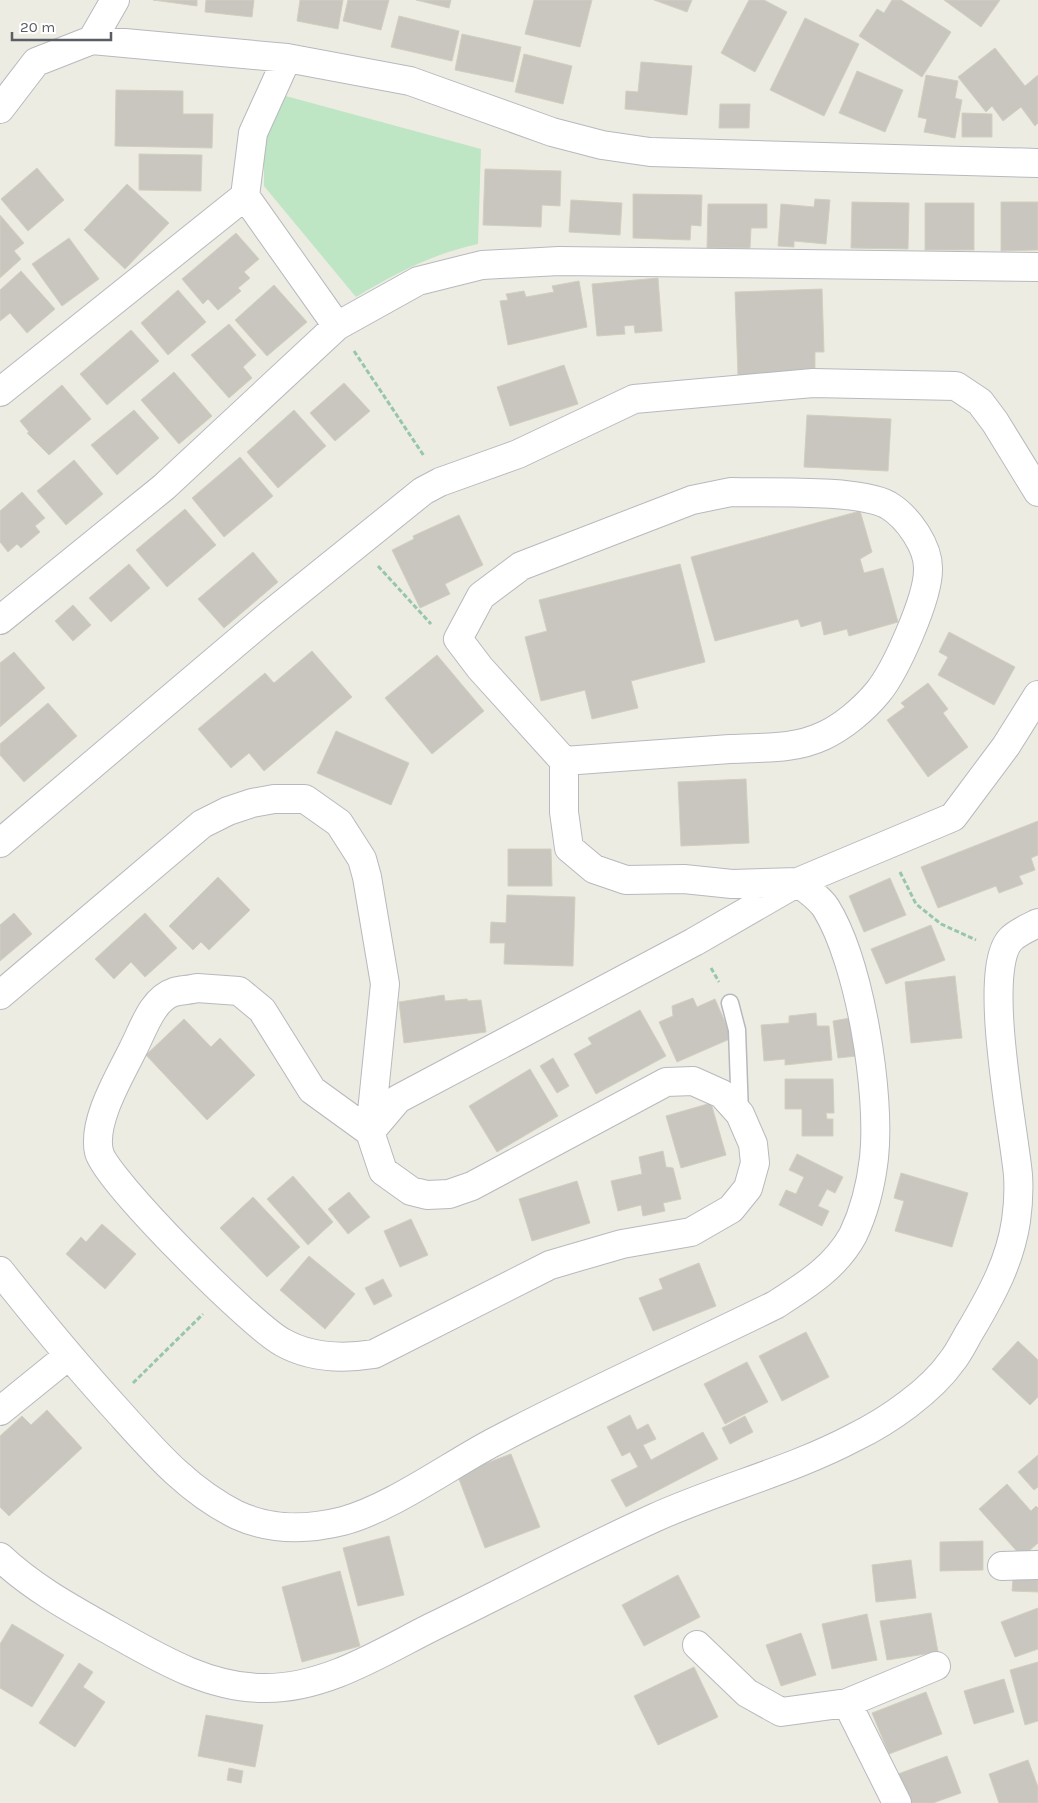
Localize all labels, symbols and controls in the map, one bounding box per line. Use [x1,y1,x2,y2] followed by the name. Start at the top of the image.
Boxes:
[12,10,111,42] scale bar
[20,18,55,36] text: 20 m

